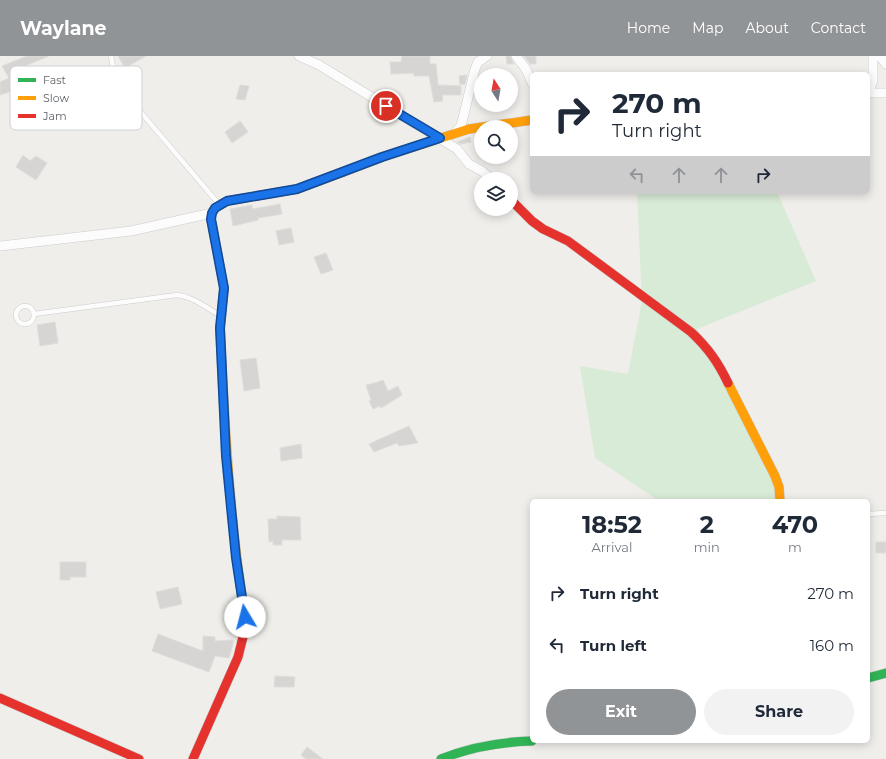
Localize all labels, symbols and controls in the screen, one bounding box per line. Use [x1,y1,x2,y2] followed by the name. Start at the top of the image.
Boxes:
[20,17,107,40] text: Waylane
[627,19,670,37] text: Home
[692,19,723,37] text: Map
[745,19,789,37] text: About
[811,19,866,37] text: Contact
[10,66,142,130] legend
[474,68,518,112] north arrow
[474,68,518,216] map controls
[43,73,67,87] text: Fast
[612,86,702,120] text: 270 m
[546,88,598,140] icon: right
[369,89,403,123] pin
[43,91,69,105] text: Slow
[375,95,397,117] icon: arrive
[42,109,67,123] text: Jam
[474,120,518,164] button: search
[612,120,702,142] text: Turn right
[626,164,648,186] icon: left
[668,164,690,186] icon: ahead
[710,164,732,186] icon: ahead
[752,164,774,186] icon: right
[474,172,518,216] button: layers
[582,510,642,539] text: 18:52
[700,510,714,539] text: 2
[772,510,818,539] text: 470
[591,539,632,555] text: Arrival
[694,539,720,555] text: min
[788,539,802,555] text: m
[546,582,568,604] icon: right
[580,584,659,603] text: Turn right
[807,584,854,603] text: 270 m
[224,596,266,638] position arrow
[546,634,568,656] icon: left
[580,636,647,655] text: Turn left
[810,636,854,655] text: 160 m
[546,689,696,735] button: Exit
[704,689,854,735] button: Share

